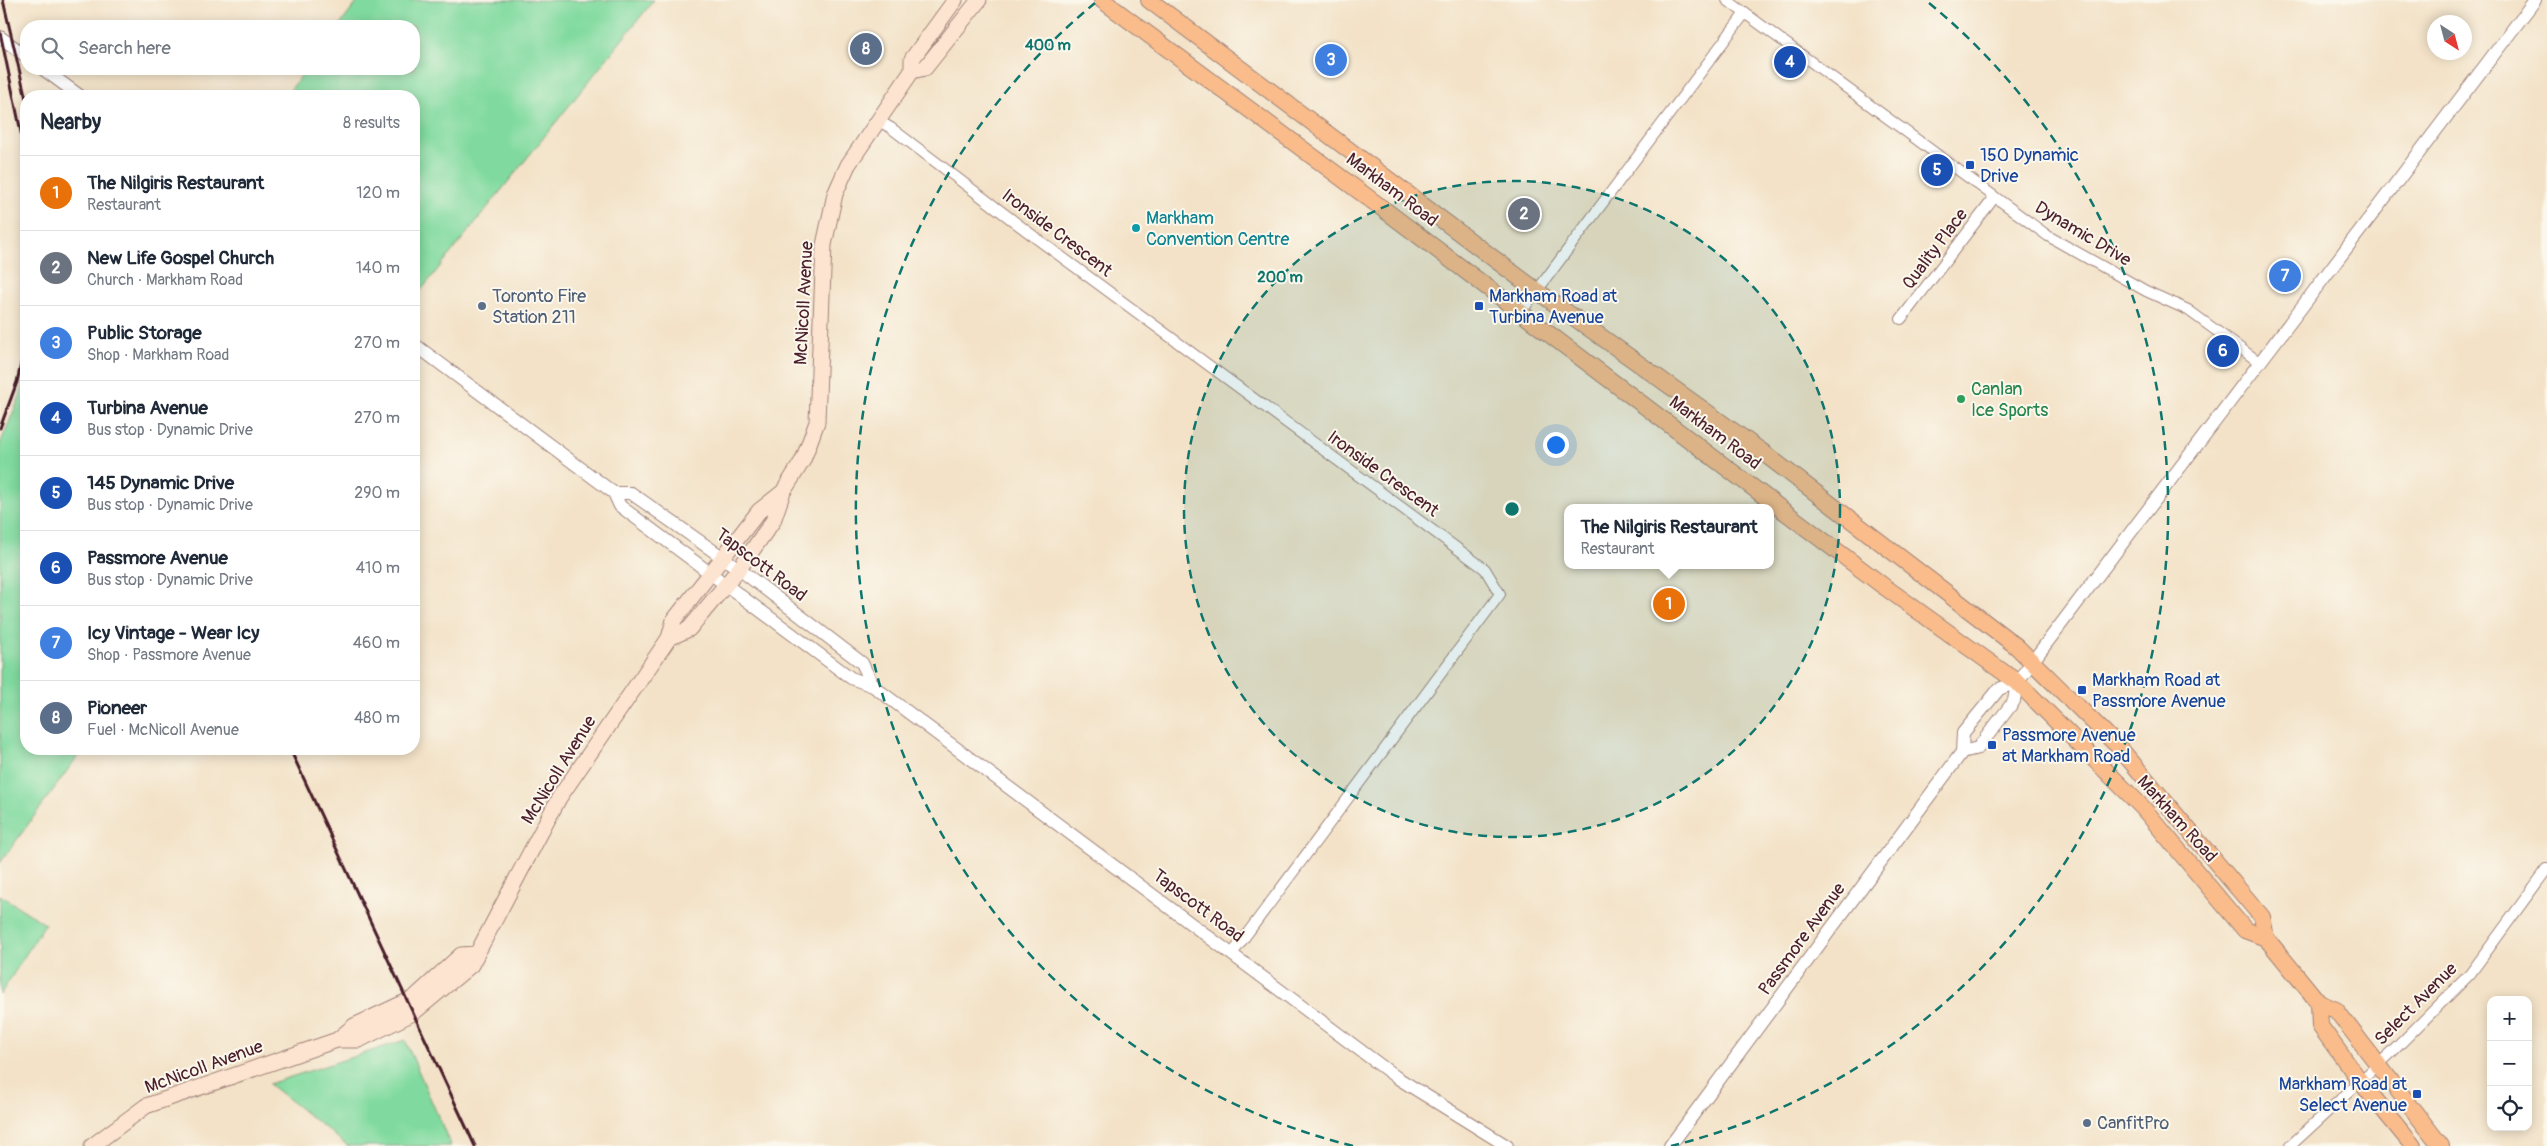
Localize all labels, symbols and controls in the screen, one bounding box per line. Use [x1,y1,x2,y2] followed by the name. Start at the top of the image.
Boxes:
[2427,15,2472,60] north arrow
[20,20,420,75] search box
[850,30,882,68] pin: 8
[38,34,66,62] icon: search
[78,36,171,60] text: Search here
[1025,36,1071,55] text: 400 m
[1315,41,1347,79] pin: 3
[1774,43,1806,81] pin: 4
[40,109,101,136] text: Nearby
[343,113,400,133] text: 8 results
[1980,144,2079,188] place label: 150 Dynamic Drive
[1341,148,1443,232] street label: Markham Road
[1921,151,1953,189] pin: 5
[1964,159,1976,171] marker: 150 Dynamic Drive
[87,171,264,195] text: The Nilgiris Restaurant
[53,183,59,203] text: 1
[356,183,400,203] text: 120 m
[997,184,1117,283] street label: Ironside Crescent
[87,195,161,215] text: Restaurant
[1508,195,1540,233] pin: 2
[2031,196,2135,272] street label: Dynamic Drive
[1897,204,1973,294] street label: Quality Place
[1146,207,1289,251] place label: Markham Convention Centre
[1130,222,1142,234] marker: Markham Convention Centre
[789,240,819,366] street label: McNicoll Avenue
[87,246,274,270] text: New Life Gospel Church
[2269,257,2301,295] pin: 7
[52,258,60,278] text: 2
[356,258,400,278] text: 140 m
[1257,268,1303,287] text: 200 m
[87,270,243,290] text: Church · Markham Road
[492,285,586,329] place label: Toronto Fire Station 211
[1489,285,1618,329] place label: Markham Road at Turbina Avenue
[476,300,488,312] marker: Toronto Fire Station 211
[1473,300,1485,312] marker: Markham Road at Turbina Avenue
[87,321,202,345] text: Public Storage
[2207,332,2239,370] pin: 6
[52,333,60,353] text: 3
[354,333,400,353] text: 270 m
[87,345,229,365] text: Shop · Markham Road
[1971,378,2048,422] place label: Canlan Ice Sports
[1664,391,1766,475] street label: Markham Road
[1955,393,1967,405] marker: Canlan Ice Sports
[87,396,208,420] text: Turbina Avenue
[51,408,61,428] text: 4
[354,408,400,428] text: 270 m
[87,420,253,440] text: Bus stop · Dynamic Drive
[1323,426,1444,523] street label: Ironside Crescent
[1543,432,1569,458] your location
[87,471,234,495] text: 145 Dynamic Drive
[52,483,60,503] text: 5
[354,483,400,503] text: 290 m
[87,495,253,515] text: Bus stop · Dynamic Drive
[1503,500,1521,518] centre of rings
[1564,504,1774,569] popup
[1580,515,1758,539] text: The Nilgiris Restaurant
[711,523,811,607] street label: Tapscott Road
[1580,539,1654,559] text: Restaurant
[87,546,228,570] text: Passmore Avenue
[51,558,61,578] text: 6
[356,558,400,578] text: 410 m
[87,570,253,590] text: Bus stop · Dynamic Drive
[1653,585,1685,623] pin: 1
[87,621,259,645] text: Icy Vintage - Wear Icy
[52,633,60,653] text: 7
[353,633,400,653] text: 460 m
[87,645,251,665] text: Shop · Passmore Avenue
[2092,669,2226,713] place label: Markham Road at Passmore Avenue
[2076,684,2088,696] marker: Markham Road at Passmore Avenue
[87,696,147,720] text: Pioneer
[52,708,60,728] text: 8
[354,708,400,728] text: 480 m
[516,711,602,829] street label: McNicoll Avenue
[87,720,239,740] text: Fuel · McNicoll Avenue
[2002,724,2136,768] place label: Passmore Avenue at Markham Road
[1986,739,1998,751] marker: Passmore Avenue at Markham Road
[2132,771,2222,867] street label: Markham Road
[1148,864,1248,948] street label: Tapscott Road
[1753,878,1851,1000] street label: Passmore Avenue
[2370,958,2462,1050] street label: Select Avenue
[2487,996,2532,1131] map controls
[2487,996,2532,1041] button: +
[142,1035,266,1099] street label: McNicoll Avenue
[2487,1041,2532,1086] button: −
[2279,1073,2408,1117] place label: Markham Road at Select Avenue
[2487,1086,2532,1131] button: locate
[2411,1088,2423,1100] marker: Markham Road at Select Avenue
[2097,1112,2170,1135] place label: CanfitPro
[2081,1117,2093,1129] marker: CanfitPro

